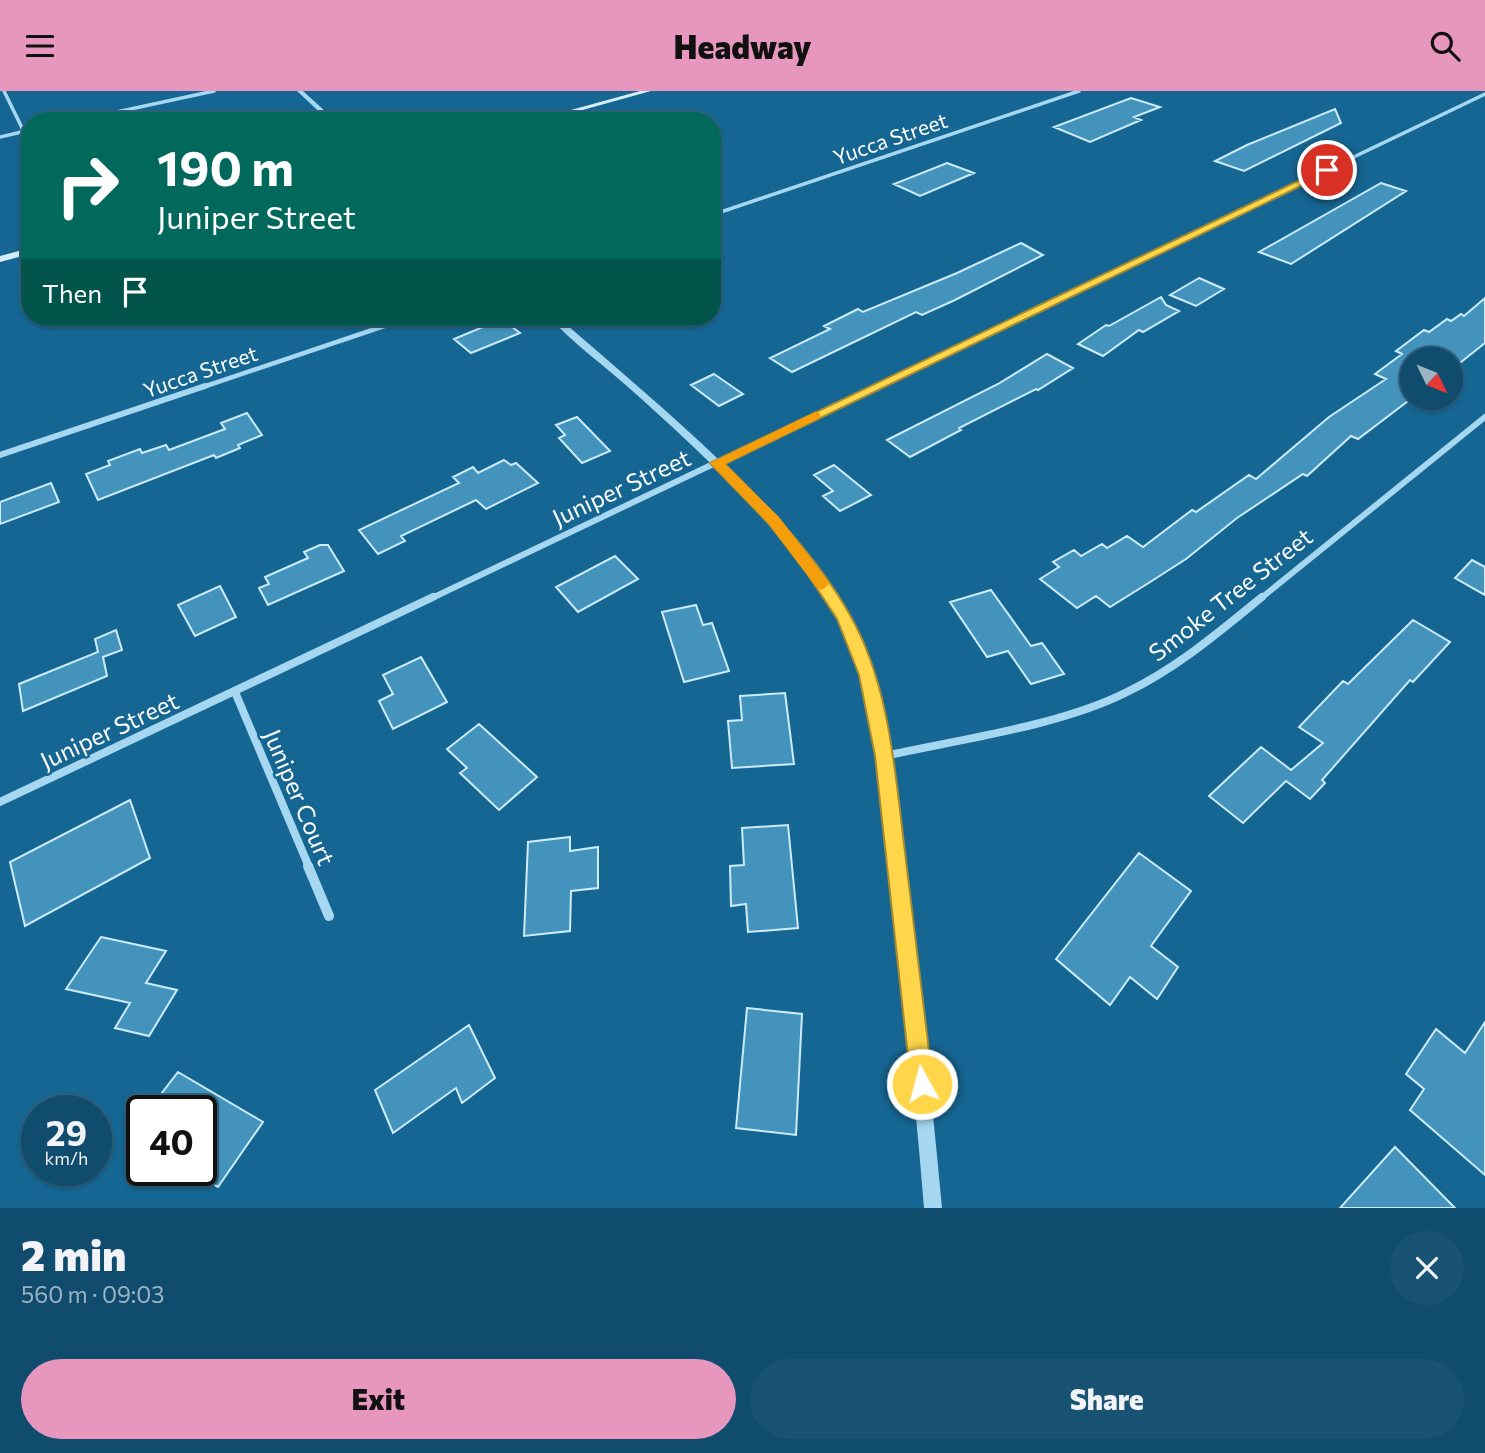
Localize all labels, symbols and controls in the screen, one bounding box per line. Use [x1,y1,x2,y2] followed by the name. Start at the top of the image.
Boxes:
[674,26,811,66] text: Headway
[21,27,59,65] icon: menu
[1426,27,1464,65] icon: search
[830,107,950,169] street label: Yucca Street
[157,136,294,196] text: 190 m
[42,140,133,231] icon: right
[1297,140,1357,200] pin
[1308,151,1346,189] icon: arrive
[157,196,356,236] text: Juniper Street
[116,273,154,311] icon: arrive
[42,277,102,308] text: Then
[140,340,260,402] street label: Yucca Street
[1400,347,1463,409] north arrow
[1400,347,1463,410] map controls
[547,442,695,532] street label: Juniper Street
[1143,521,1318,667] street label: Smoke Tree Street
[35,685,183,775] street label: Juniper Street
[258,725,342,870] street label: Juniper Court
[885,1047,959,1121] position arrow
[126,1095,217,1186] speed limit sign: 40
[46,1110,87,1153] text: 29
[45,1147,88,1169] text: km/h
[21,1228,127,1280] text: 2 min
[1390,1231,1464,1305] button: close
[21,1280,164,1308] text: 560 m · 09:03
[21,1359,736,1439] button: Exit
[750,1359,1464,1439] button: Share

